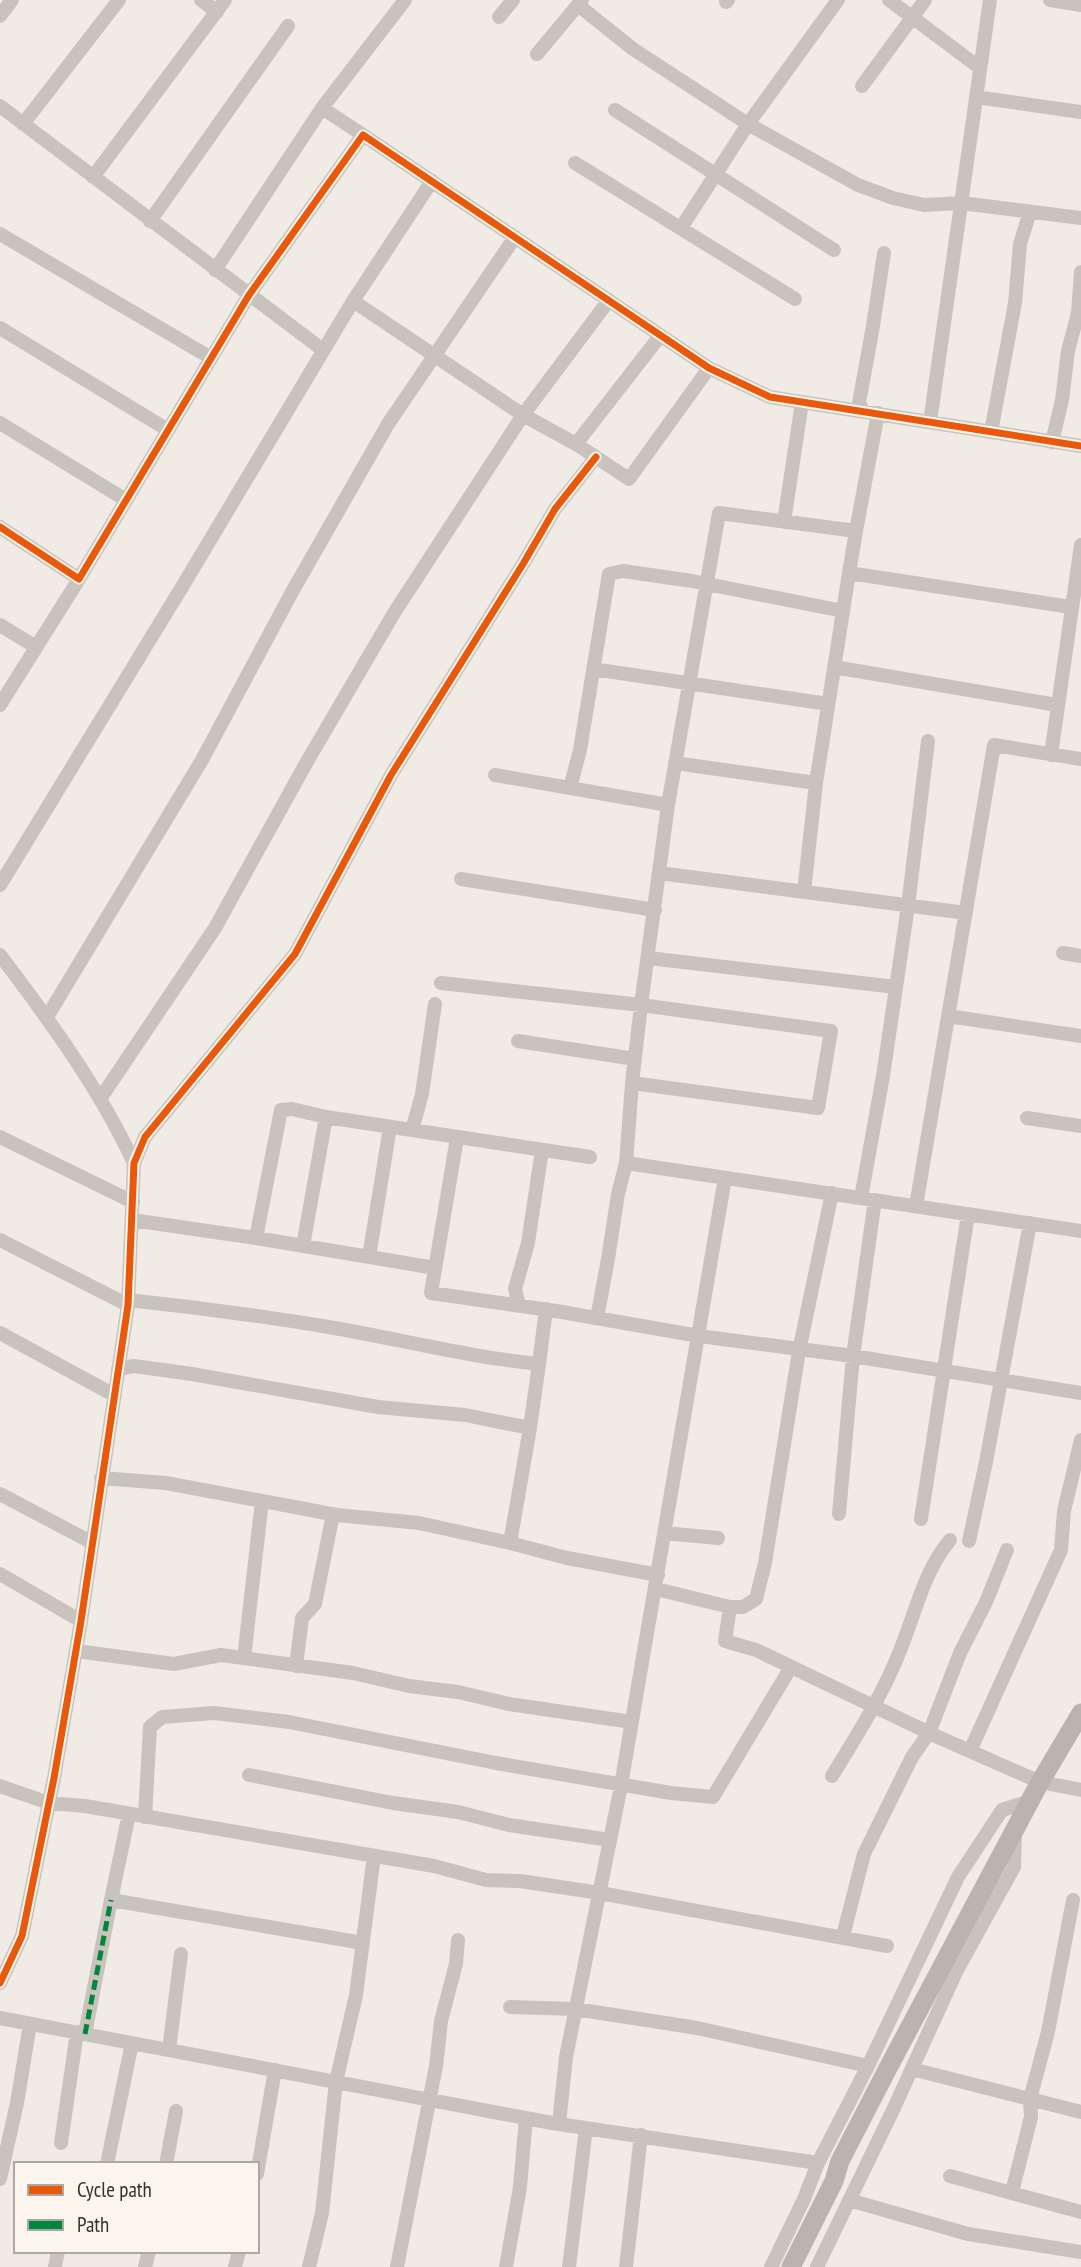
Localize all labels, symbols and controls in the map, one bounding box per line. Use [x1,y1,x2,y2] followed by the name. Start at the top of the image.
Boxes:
[14,2162,259,2253] legend
[77,2176,152,2203] text: Cycle path
[77,2211,109,2238] text: Path

